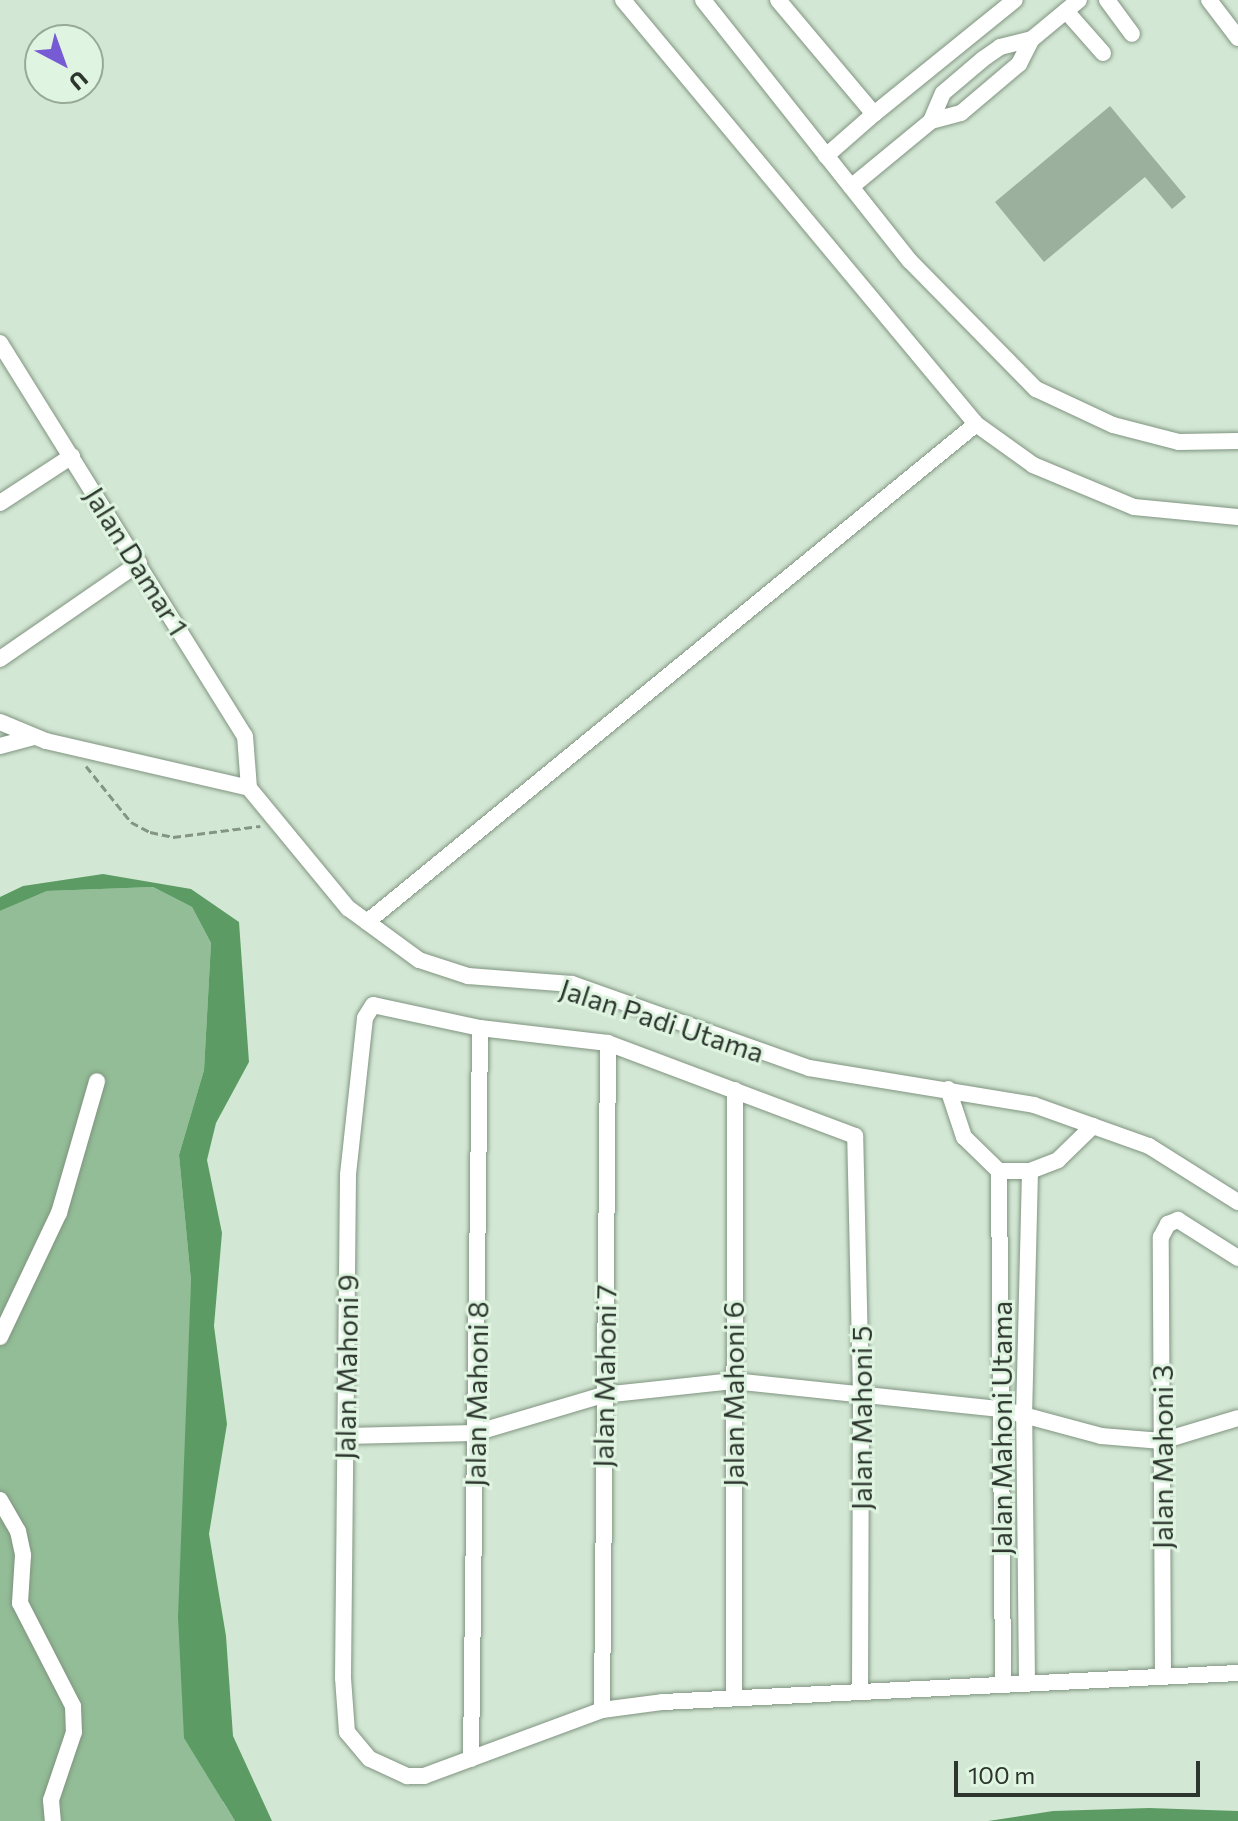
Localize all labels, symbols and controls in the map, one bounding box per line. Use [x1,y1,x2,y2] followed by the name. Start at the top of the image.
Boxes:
[24,24,104,104] north arrow
[64,66,94,96] text: U
[78,481,196,641] street label: Jalan Damar 1
[556,971,768,1069] street label: Jalan Padi Utama
[328,1274,364,1460] street label: Jalan Mahoni 9
[586,1284,622,1468] street label: Jalan Mahoni 7
[458,1301,494,1487] street label: Jalan Mahoni 8
[716,1301,750,1487] street label: Jalan Mahoni 6
[984,1301,1018,1555] street label: Jalan Mahoni Utama
[844,1326,878,1510] street label: Jalan Mahoni 5
[1145,1365,1179,1549] street label: Jalan Mahoni 3
[958,1745,1204,1795] scale bar
[968,1760,1035,1789] text: 100 m

